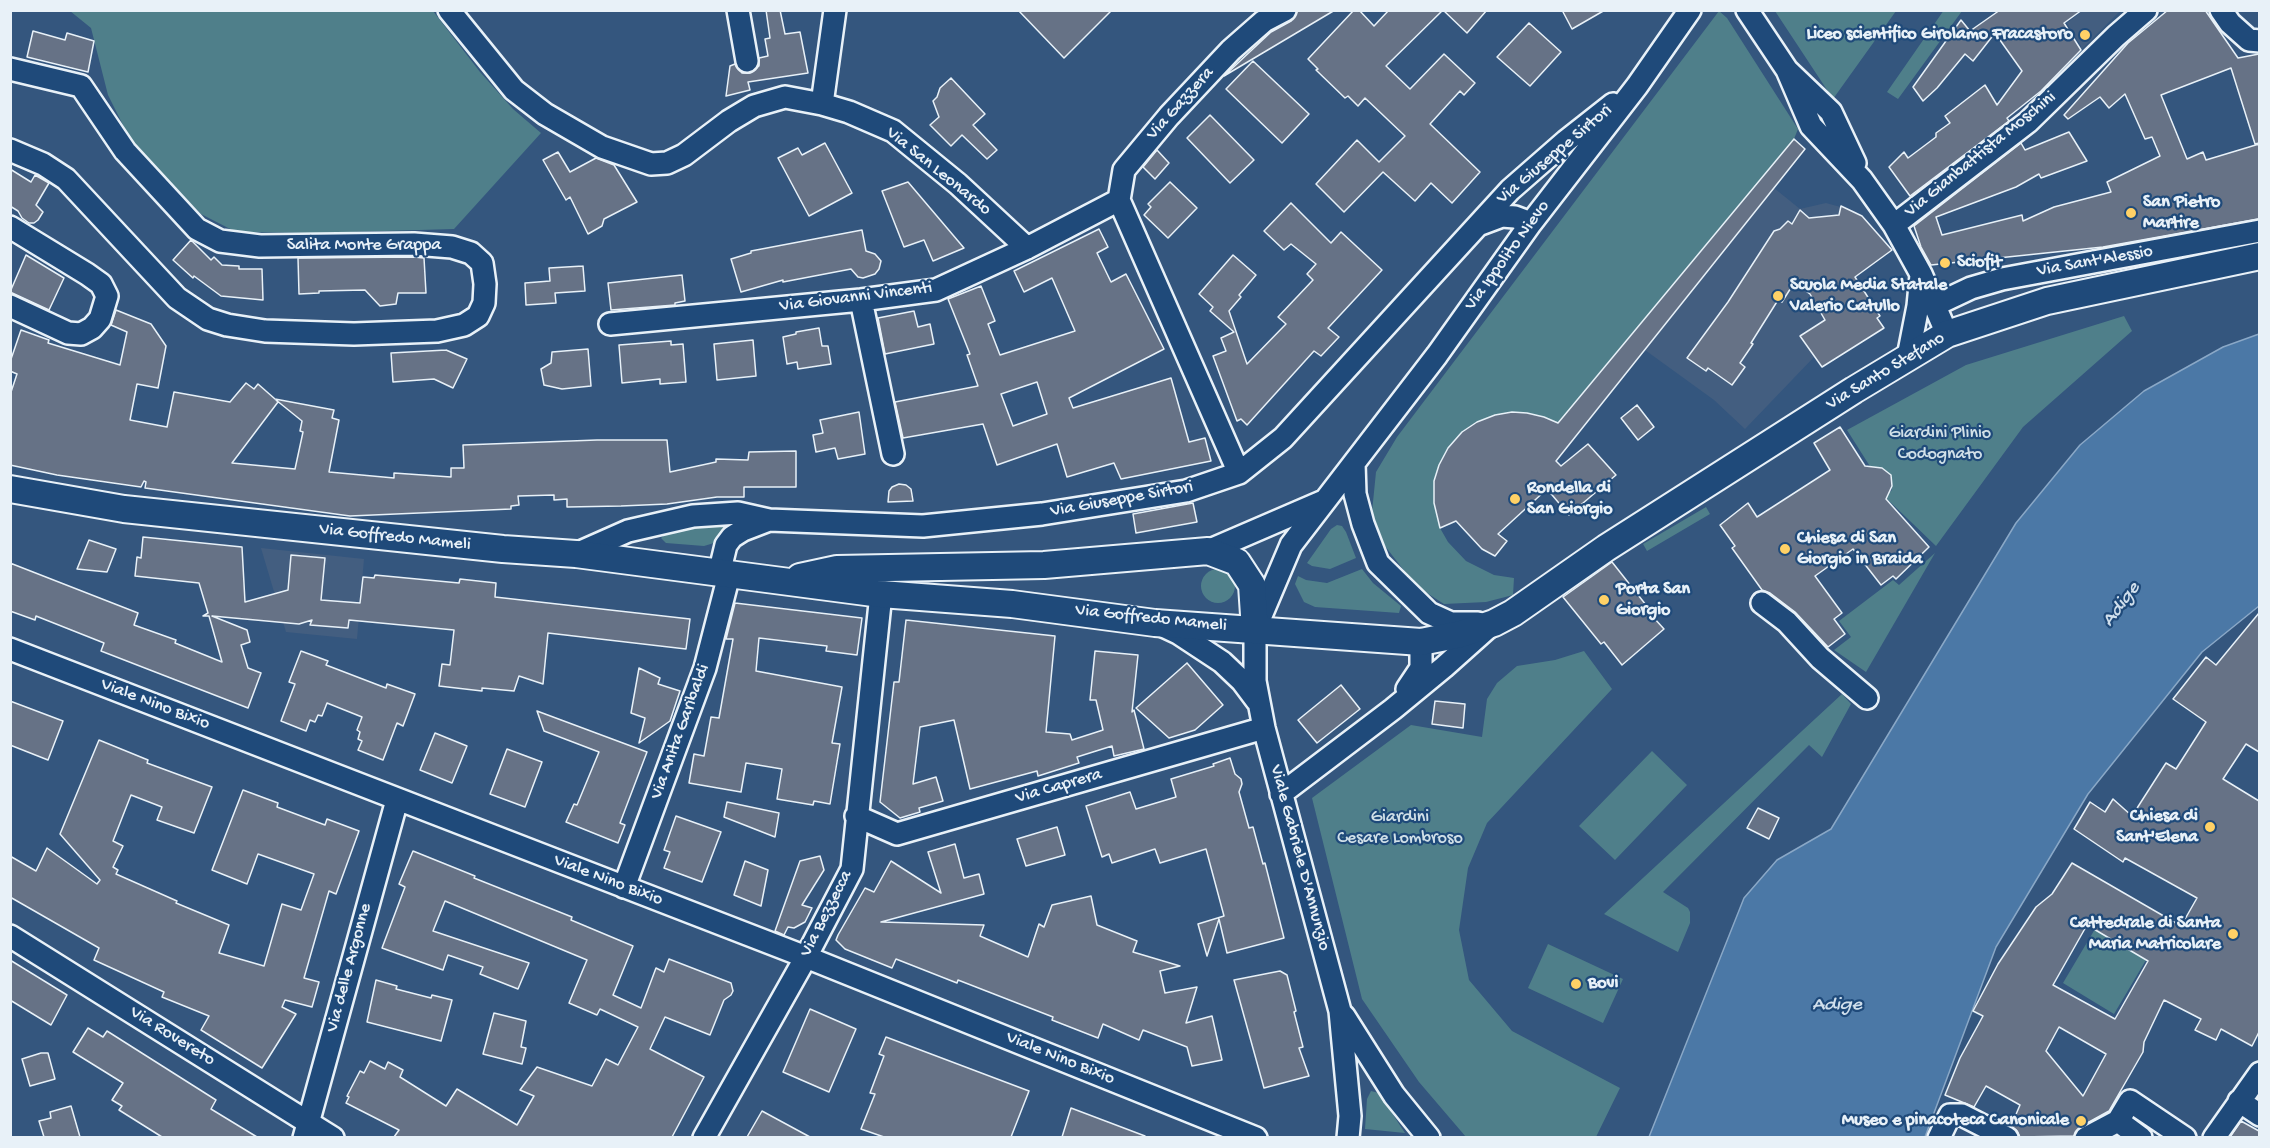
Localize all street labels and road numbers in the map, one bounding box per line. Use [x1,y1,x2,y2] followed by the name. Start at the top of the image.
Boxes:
[1143,63,1219,145] street label: Via Gazzera
[1901,87,2061,223] street label: Via Gianbattista Moschini
[1493,100,1617,210] street label: Via Giuseppe Sirtori
[881,123,995,221] street label: Via San Leonardo
[1461,197,1555,315] street label: Via Ippolito Nievo
[287,235,441,257] street label: Salita Monte Grappa
[2035,241,2155,283] street label: Via Sant'Alessio
[778,278,934,318] street label: Via Giovanni Vincenti
[1823,328,1949,416] street label: Via Santo Stefano
[1049,477,1195,523] street label: Via Giuseppe Sirtori
[318,519,472,557] street label: Via Goffredo Mameli
[1074,600,1228,638] street label: Via Goffredo Mameli
[647,661,715,803] street label: Via Anita Garibaldi
[97,674,213,736] street label: Viale Nino Bixio
[1264,763,1334,953] street label: Viale Gabriele D'Annunzio
[1013,764,1105,810] street label: Via Caprera
[550,850,666,912] street label: Viale Nino Bixio
[796,867,858,961] street label: Via Bezzecca
[322,901,378,1035] street label: Via delle Argonne
[125,1002,219,1072] street label: Via Rovereto
[1003,1027,1117,1091] street label: Viale Nino Bixio

